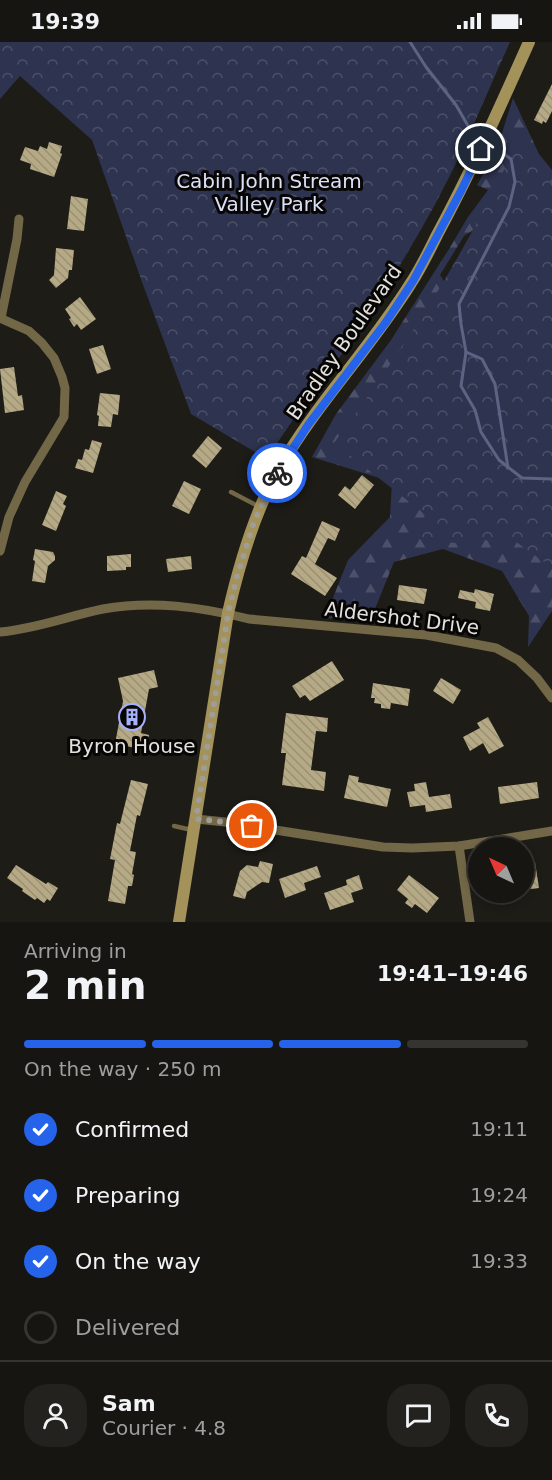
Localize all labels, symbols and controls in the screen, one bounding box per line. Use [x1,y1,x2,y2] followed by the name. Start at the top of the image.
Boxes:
[30,9,100,34] text: 19:39
[455,123,506,174] pin
[464,132,497,165] icon: home
[176,169,362,216] park label: Cabin John Stream Valley Park
[281,260,407,424] street label: Bradley Boulevard
[247,443,307,503] courier
[261,457,294,490] icon: bike
[323,597,481,639] street label: Aldershot Drive
[117,702,147,732] building icon: Byron House
[68,734,196,758] place label: Byron House
[226,800,277,851] pin
[235,809,268,842] icon: bag
[468,837,534,903] north arrow
[468,837,534,903] map controls
[24,939,127,963] text: Arriving in
[377,961,528,986] text: 19:41–19:46
[24,963,146,1008] text: 2 min
[24,1057,222,1081] text: On the way · 250 m
[24,1113,57,1146] icon: check
[75,1117,189,1142] text: Confirmed
[470,1117,528,1141] text: 19:11
[24,1179,57,1212] icon: check
[75,1183,181,1208] text: Preparing
[470,1183,528,1207] text: 19:24
[24,1245,57,1278] icon: check
[75,1249,201,1274] text: On the way
[470,1249,528,1273] text: 19:33
[75,1315,180,1340] text: Delivered
[24,1384,87,1447] button: person
[387,1384,450,1447] button: chat
[465,1384,528,1447] button: phone
[102,1391,156,1416] text: Sam
[102,1416,226,1440] text: Courier · 4.8

